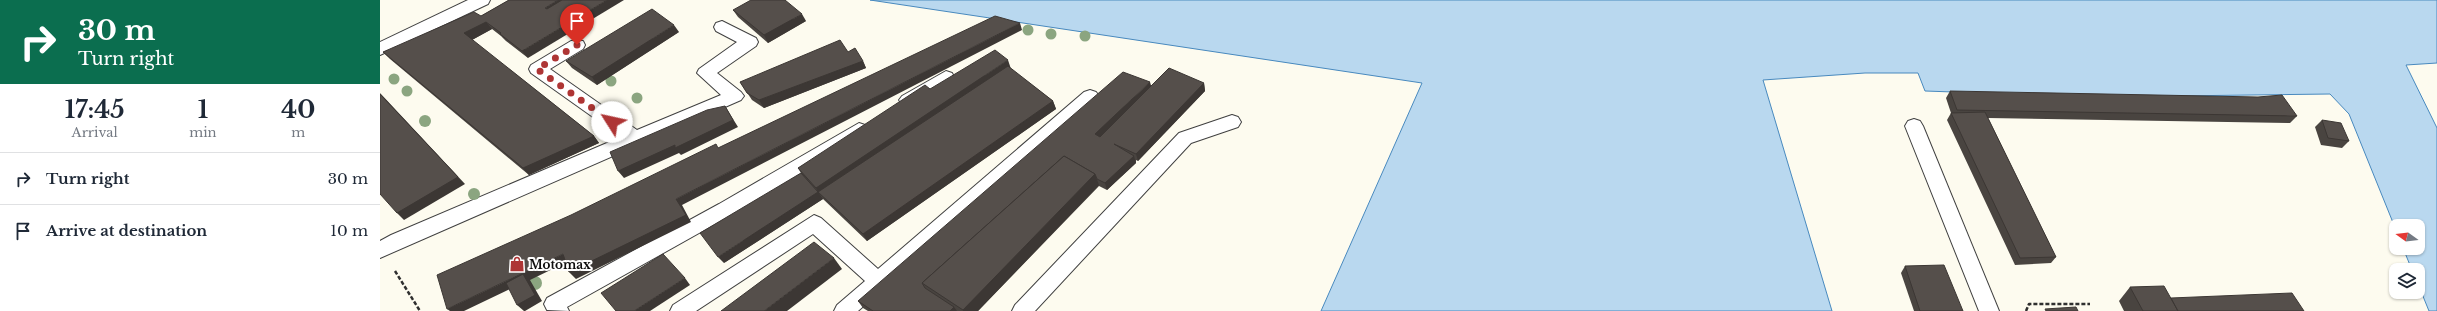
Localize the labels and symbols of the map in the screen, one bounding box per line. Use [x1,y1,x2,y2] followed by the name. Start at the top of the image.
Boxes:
[560,4,594,45] pin
[591,101,633,143] position arrow
[2389,219,2425,255] north arrow
[508,255,526,273] shop icon: Motomax
[529,257,591,272] place label: Motomax

